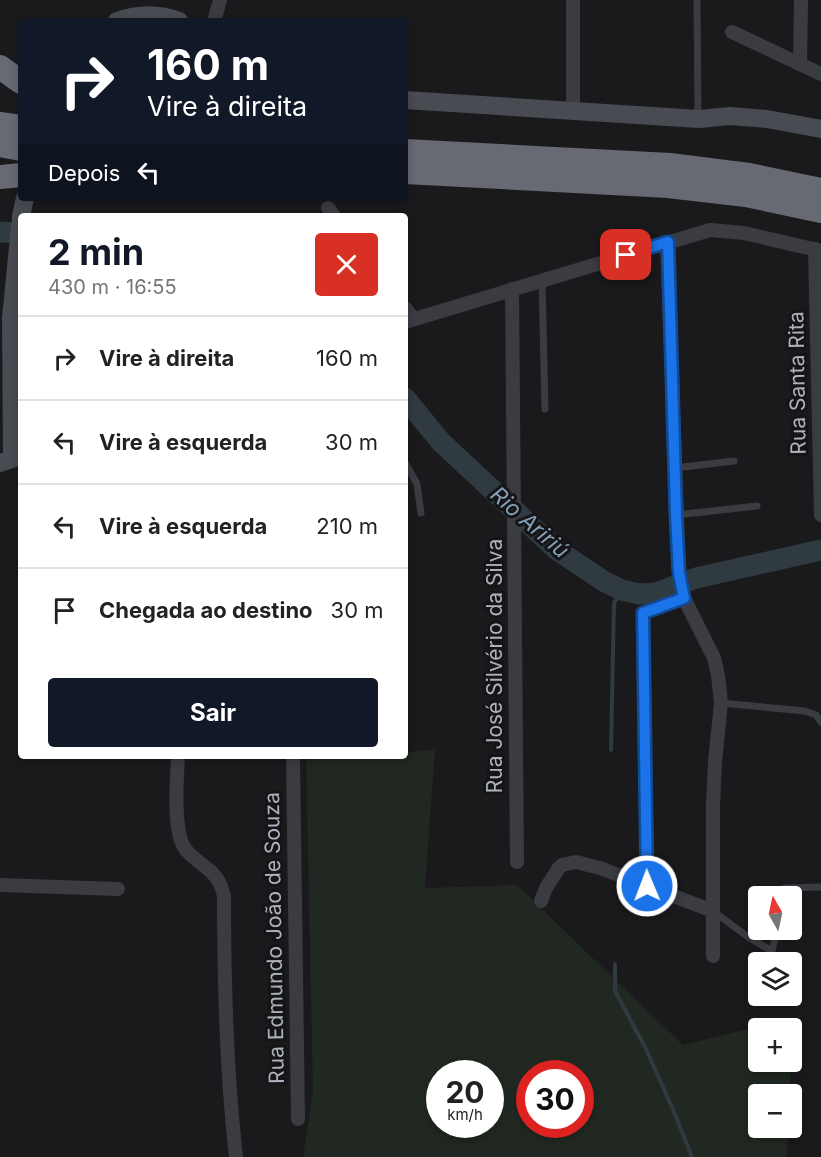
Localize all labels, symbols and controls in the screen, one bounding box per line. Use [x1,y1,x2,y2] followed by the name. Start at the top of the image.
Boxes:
[147,39,269,90] text: 160 m
[48,42,126,120] icon: right
[147,90,307,123] text: Vire à direita
[132,156,165,189] icon: left
[48,160,120,186] text: Depois
[600,229,651,280] pin
[48,230,144,274] text: 2 min
[315,233,378,296] button: close
[609,238,642,271] icon: arrive
[48,275,177,299] text: 430 m · 16:55
[783,311,811,455] street label: Rua Santa Rita
[48,342,81,375] icon: right
[99,345,234,371] text: Vire à direita
[316,345,378,371] text: 160 m
[48,426,81,459] icon: left
[99,429,267,455] text: Vire à esquerda
[325,429,378,455] text: 30 m
[486,481,574,563] water label: Rio Aririú
[48,510,81,543] icon: left
[99,513,267,539] text: Vire à esquerda
[316,513,378,539] text: 210 m
[482,539,507,793] street label: Rua José Silvério da Silva
[48,594,81,627] icon: arrive
[99,597,313,623] text: Chegada ao destino
[331,597,384,623] text: 30 m
[48,678,378,747] button: Sair
[259,792,289,1084] street label: Rua Edmundo João de Souza
[615,854,679,918] position arrow
[748,886,802,940] north arrow
[748,886,802,1138] map controls
[748,952,802,1006] button: layers
[748,1018,802,1072] button: +
[516,1060,594,1138] speed limit sign: 30
[445,1074,485,1110] text: 20
[748,1084,802,1138] button: −
[447,1105,483,1124] text: km/h

